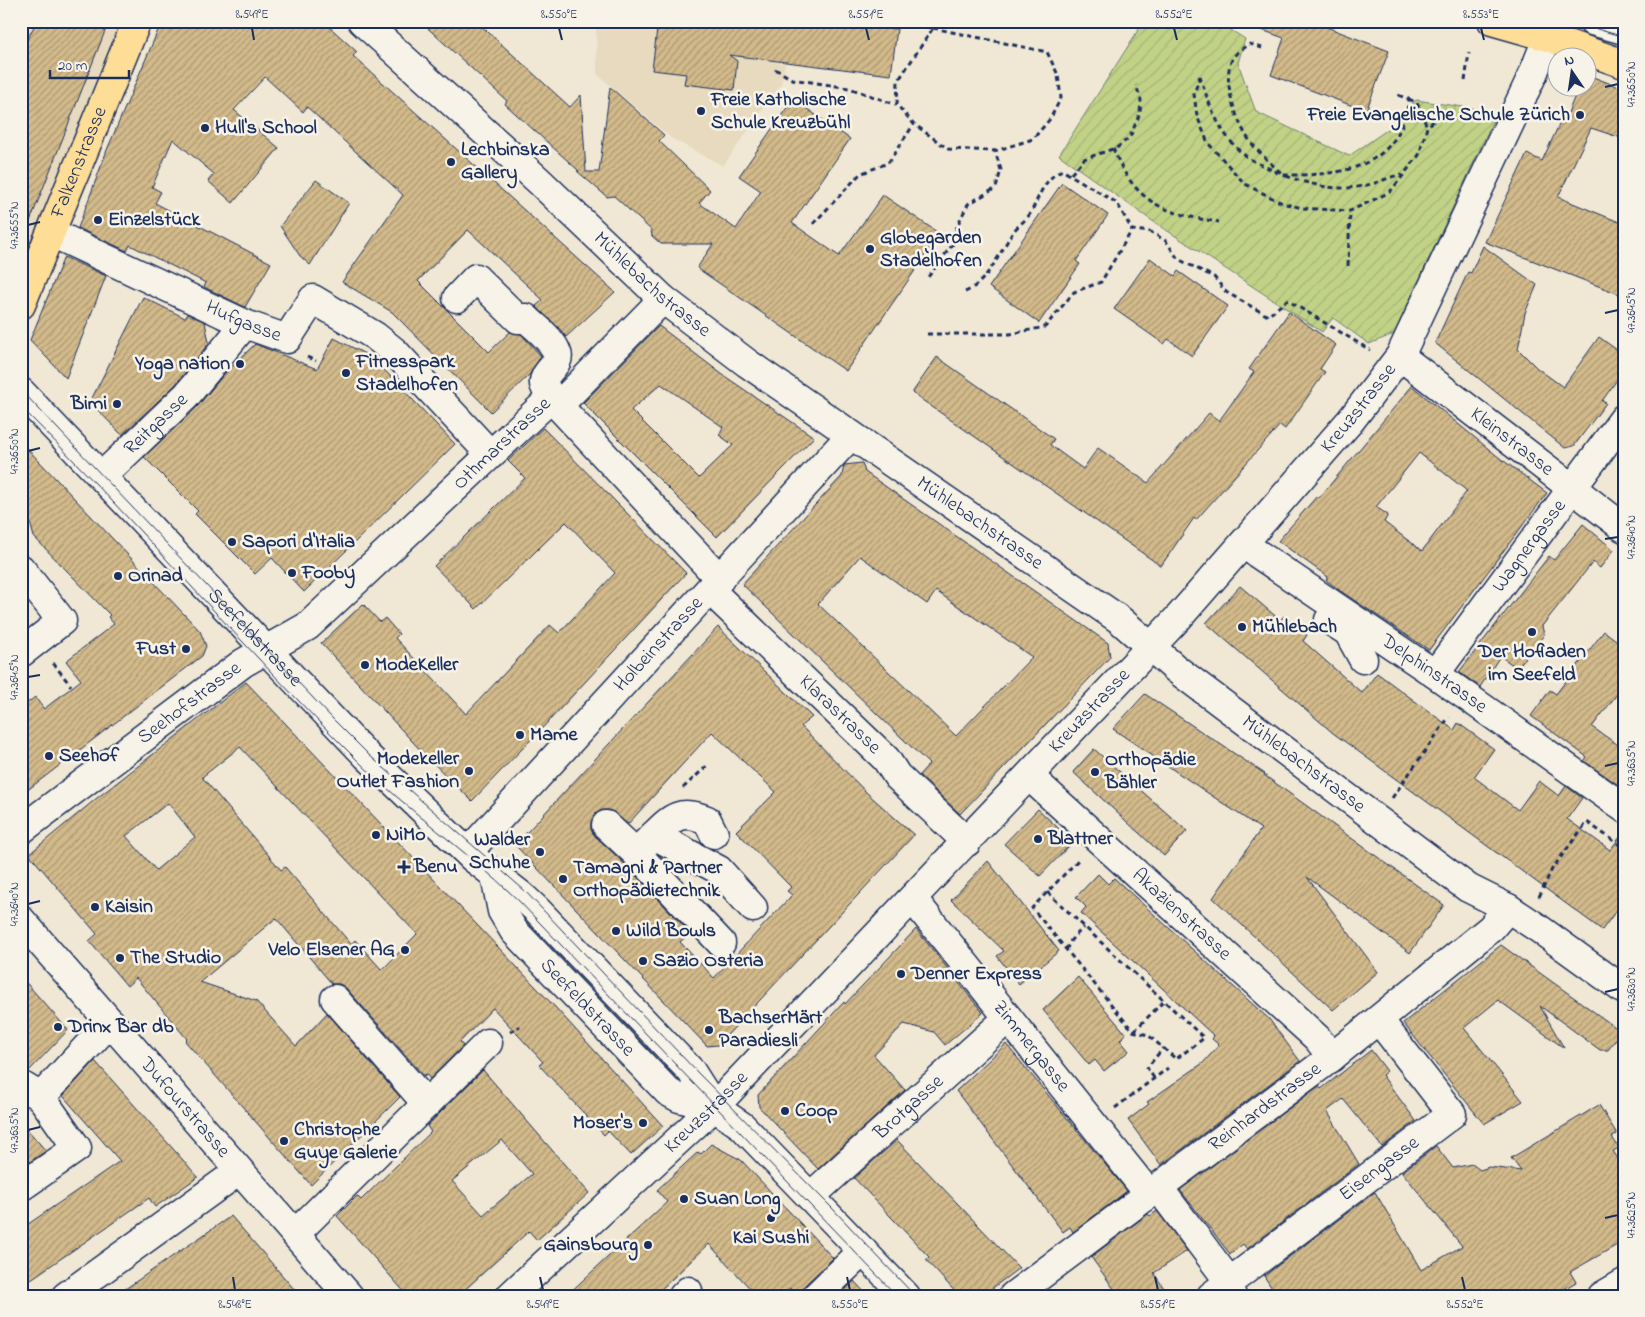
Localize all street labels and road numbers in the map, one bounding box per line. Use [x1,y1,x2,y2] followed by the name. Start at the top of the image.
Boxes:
[43,102,115,223] street label: Falkenstrasse
[586,225,717,345] street label: Mühlebachstrasse
[201,293,285,350] street label: Hufgasse
[1314,357,1404,460] street label: Kreuzstrasse
[118,386,195,462] street label: Reitgasse
[447,390,558,497] street label: Othmarstrasse
[1464,400,1560,483] street label: Kleinstrasse
[910,469,1049,577] street label: Mühlebachstrasse
[1485,493,1574,599] street label: Wagnergasse
[200,582,309,694] street label: Seefeldstrasse
[607,590,710,699] street label: Holbeinstrasse
[1374,626,1493,721] street label: Delphinstrasse
[132,655,248,752] street label: Seehofstrasse
[1042,662,1137,760] street label: Kreuzstrasse
[792,668,887,761] street label: Klarastrasse
[1235,708,1371,821] street label: Mühlebachstrasse
[1125,861,1238,968] street label: Akazienstrasse
[533,952,642,1063] street label: Seefeldstrasse
[985,994,1077,1099] street label: Zimmergasse
[132,1050,237,1164] street label: Dufourstrasse
[1203,1055,1328,1159] street label: Reinhardstrasse
[658,1064,755,1160] street label: Kreuzstrasse
[867,1068,951,1148] street label: Brotgasse
[1333,1129,1426,1209] street label: Eisengasse

